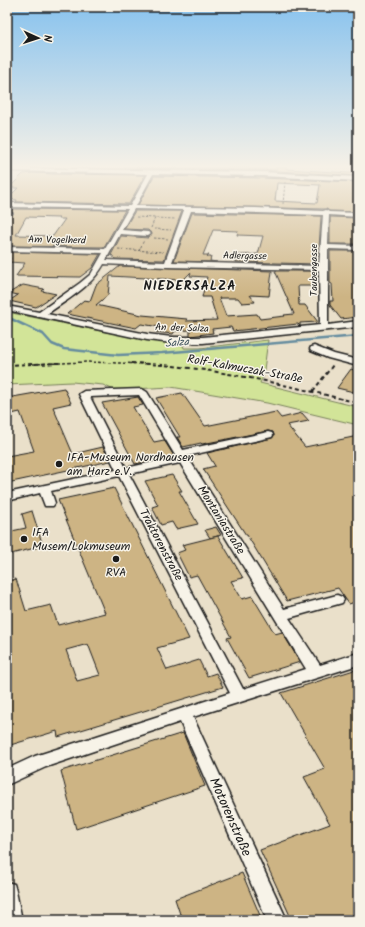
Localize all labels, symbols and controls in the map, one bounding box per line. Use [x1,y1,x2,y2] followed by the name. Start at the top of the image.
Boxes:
[18,18,58,58] north arrow
[38,35,56,42] text: N
[28,231,87,249] street label: Am Vogelherd
[306,243,322,296] street label: Taubengasse
[223,248,268,264] street label: Adlergasse
[143,276,237,297] district label: NIEDERSALZA
[155,319,209,337] street label: An der Salza
[164,333,190,353] water label: Salza
[186,350,305,389] street label: Rolf-Kalmuczak-Straße
[67,448,194,481] place label: IFA-Museum Nordhausen am Harz e.V.
[54,459,64,469] marker: IFA-Museum Nordhausen am Harz e.V.
[192,482,250,559] street label: Montaniastraße
[134,506,188,585] street label: Traktorenstraße
[32,523,131,556] place label: IFA Musem/Lokmuseum
[19,534,29,544] marker: IFA Musem/Lokmuseum
[111,554,121,564] marker: RVA
[106,563,126,582] place label: RVA
[203,774,258,861] street label: Motorenstraße

